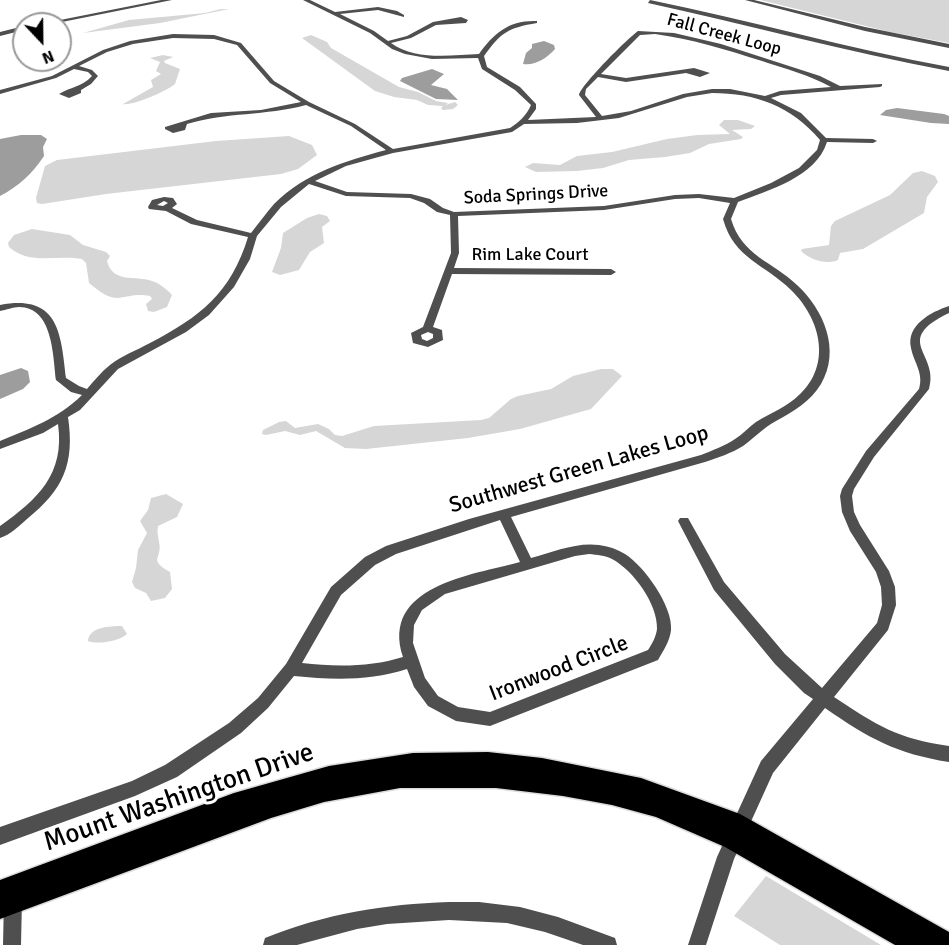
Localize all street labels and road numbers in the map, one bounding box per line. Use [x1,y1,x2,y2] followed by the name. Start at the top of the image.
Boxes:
[664,9,784,61] street label: Fall Creek Loop
[463,180,609,210] street label: Soda Springs Drive
[471,244,589,266] street label: Rim Lake Court
[446,420,712,520] street label: Southwest Green Lakes Loop
[486,630,632,708] street label: Ironwood Circle
[40,737,318,859] street label: Mount Washington Drive

